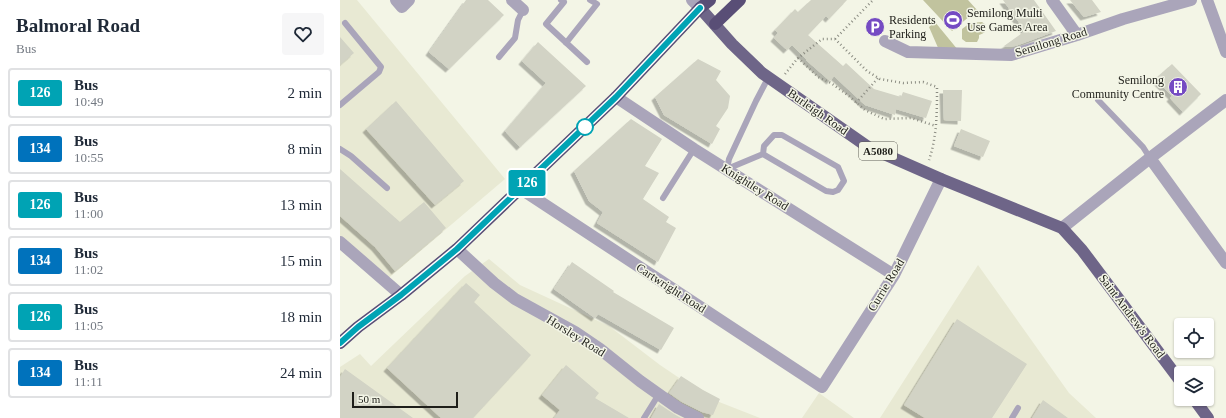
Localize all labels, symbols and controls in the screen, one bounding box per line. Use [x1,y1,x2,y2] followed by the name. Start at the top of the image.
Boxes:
[967,6,1048,34] place label: Semilong Multi Use Games Area
[942,9,964,31] sports icon: Semilong Multi Use Games Area
[282,13,324,55] button: heart
[889,13,936,41] place label: Residents Parking
[16,15,140,36] text: Balmoral Road
[864,16,886,38] parking icon: Residents Parking
[1013,24,1089,60] street label: Semilong Road
[16,41,36,56] text: Bus
[1072,73,1164,101] place label: Semilong Community Centre
[1167,76,1189,98] building icon: Semilong Community Centre
[74,77,98,93] text: Bus
[30,85,51,100] text: 126
[287,85,322,101] text: 2 min
[785,86,851,138] street label: Burleigh Road
[74,94,104,109] text: 10:49
[576,118,594,136] unlabelled marker
[74,133,98,149] text: Bus
[30,141,51,156] text: 134
[287,141,322,157] text: 8 min
[859,142,897,160] road number: A5080
[74,150,104,165] text: 10:55
[719,161,791,213] street label: Knightley Road
[504,170,550,196] line badge: 126
[517,175,538,190] text: 126
[74,189,98,205] text: Bus
[30,197,51,212] text: 126
[280,197,322,213] text: 13 min
[74,206,103,221] text: 11:00
[74,245,98,261] text: Bus
[30,253,51,268] text: 134
[280,253,322,269] text: 15 min
[865,256,907,314] street label: Currie Road
[634,260,708,316] street label: Cartwright Road
[74,262,103,277] text: 11:02
[1096,272,1168,360] street label: Saint Andrew's Road
[74,301,98,317] text: Bus
[30,309,51,324] text: 126
[280,309,322,325] text: 18 min
[544,312,608,360] street label: Horsley Road
[74,318,103,333] text: 11:05
[1174,318,1214,406] map controls
[1174,318,1214,358] button: locate
[74,357,98,373] text: Bus
[30,365,51,380] text: 134
[280,365,322,381] text: 24 min
[1174,366,1214,406] button: layers
[74,374,103,389] text: 11:11
[352,390,458,409] scale bar
[358,393,380,405] text: 50 m

